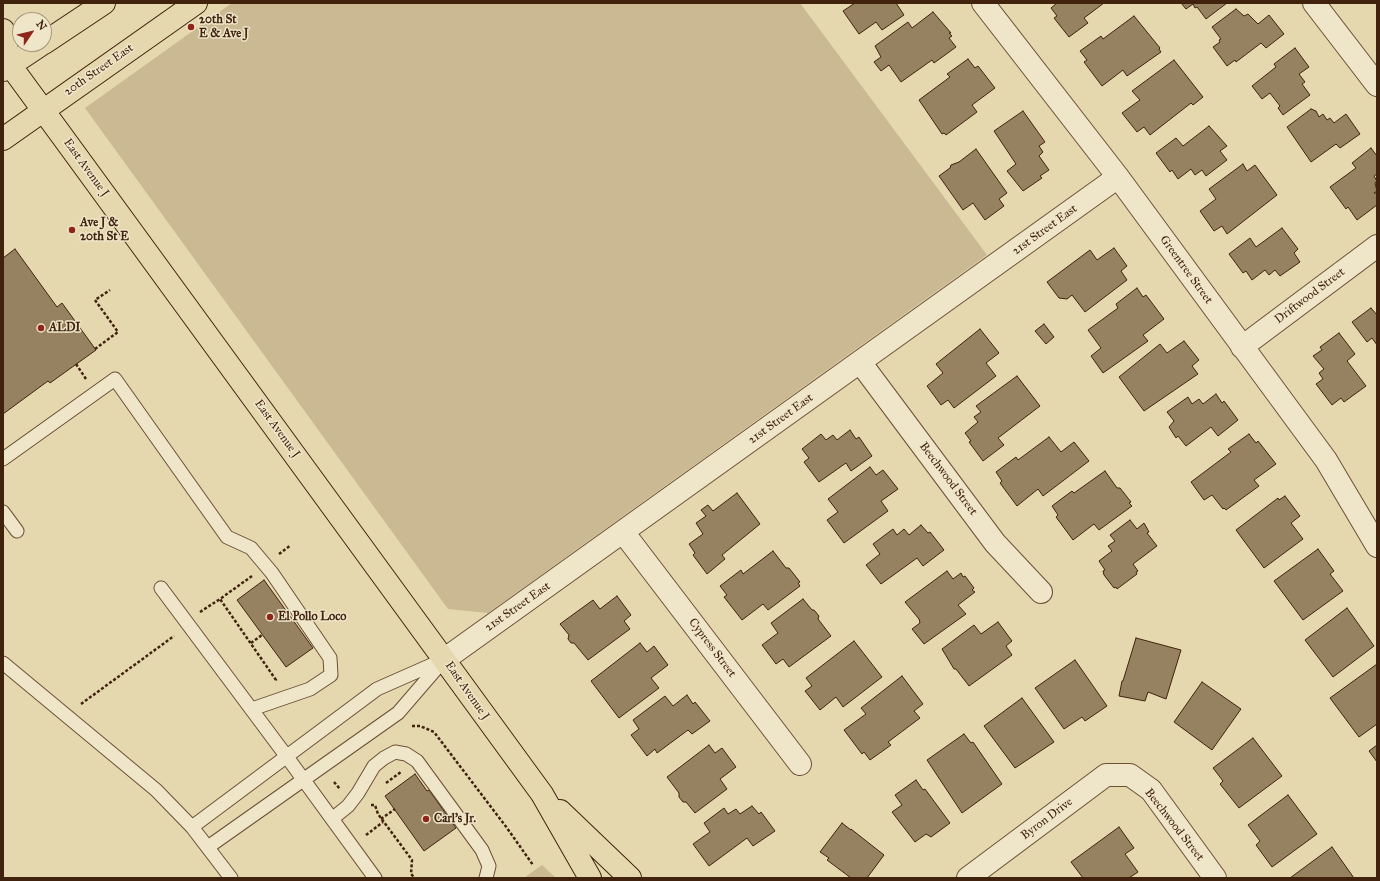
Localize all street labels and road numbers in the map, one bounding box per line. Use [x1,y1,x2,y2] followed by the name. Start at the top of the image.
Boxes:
[62,41,136,99] street label: 20th Street East
[60,136,112,200] street label: East Avenue J
[1010,202,1080,258] street label: 21st Street East
[1156,233,1216,307] street label: Greentree Street
[1272,265,1348,327] street label: Driftwood Street
[746,391,816,447] street label: 21st Street East
[251,397,303,461] street label: East Avenue J
[916,440,980,518] street label: Beechwood Street
[483,579,553,635] street label: 21st Street East
[685,616,739,680] street label: Cypress Street
[442,659,492,723] street label: East Avenue J
[1141,786,1207,864] street label: Beechwood Street
[1018,795,1076,843] street label: Byron Drive

